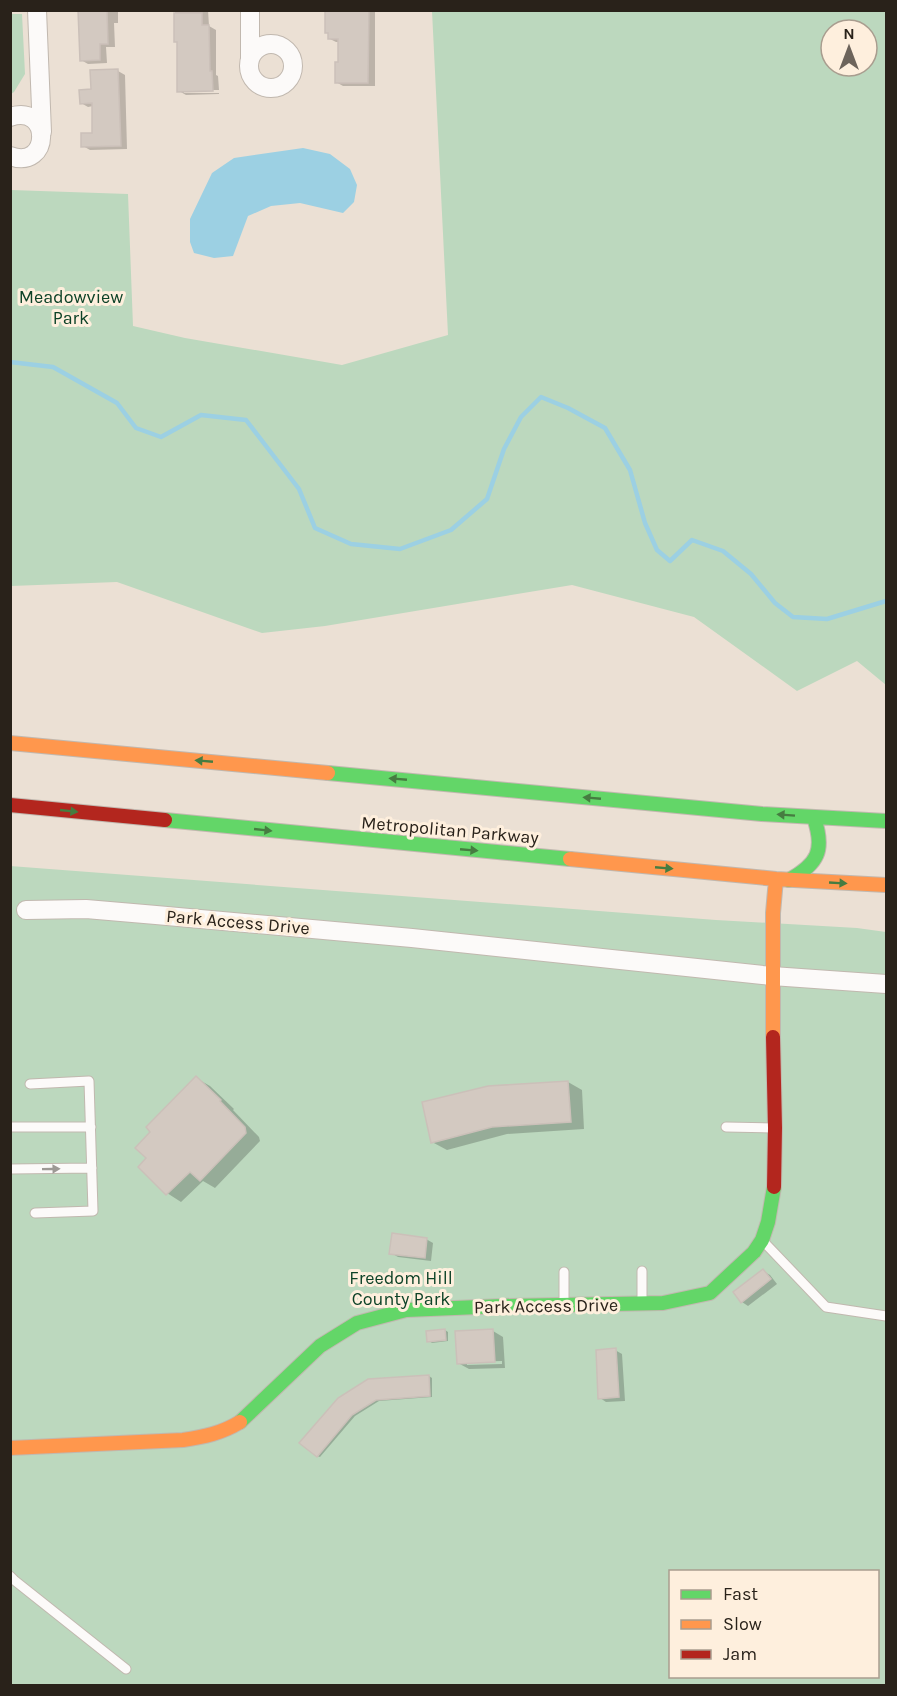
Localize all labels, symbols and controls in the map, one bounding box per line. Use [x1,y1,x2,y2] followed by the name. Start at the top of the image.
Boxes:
[819,18,879,78] north arrow
[843,24,855,43] text: N
[19,286,123,329] park label: Meadowview Park
[194,756,213,766] one-way arrow
[388,774,407,784] one-way arrow
[582,793,601,803] one-way arrow
[59,806,78,816] one-way arrow
[360,811,540,849] street label: Metropolitan Parkway
[777,811,796,820] one-way arrow
[253,825,272,835] one-way arrow
[460,845,479,855] one-way arrow
[654,863,673,873] one-way arrow
[828,878,847,888] one-way arrow
[165,905,311,939] street label: Park Access Drive
[42,1164,61,1174] one-way arrow
[349,1267,453,1310] park label: Freedom Hill County Park
[474,1294,618,1318] street label: Park Access Drive
[669,1570,879,1678] legend
[723,1583,758,1605] text: Fast
[723,1613,762,1635] text: Slow
[723,1643,757,1665] text: Jam

